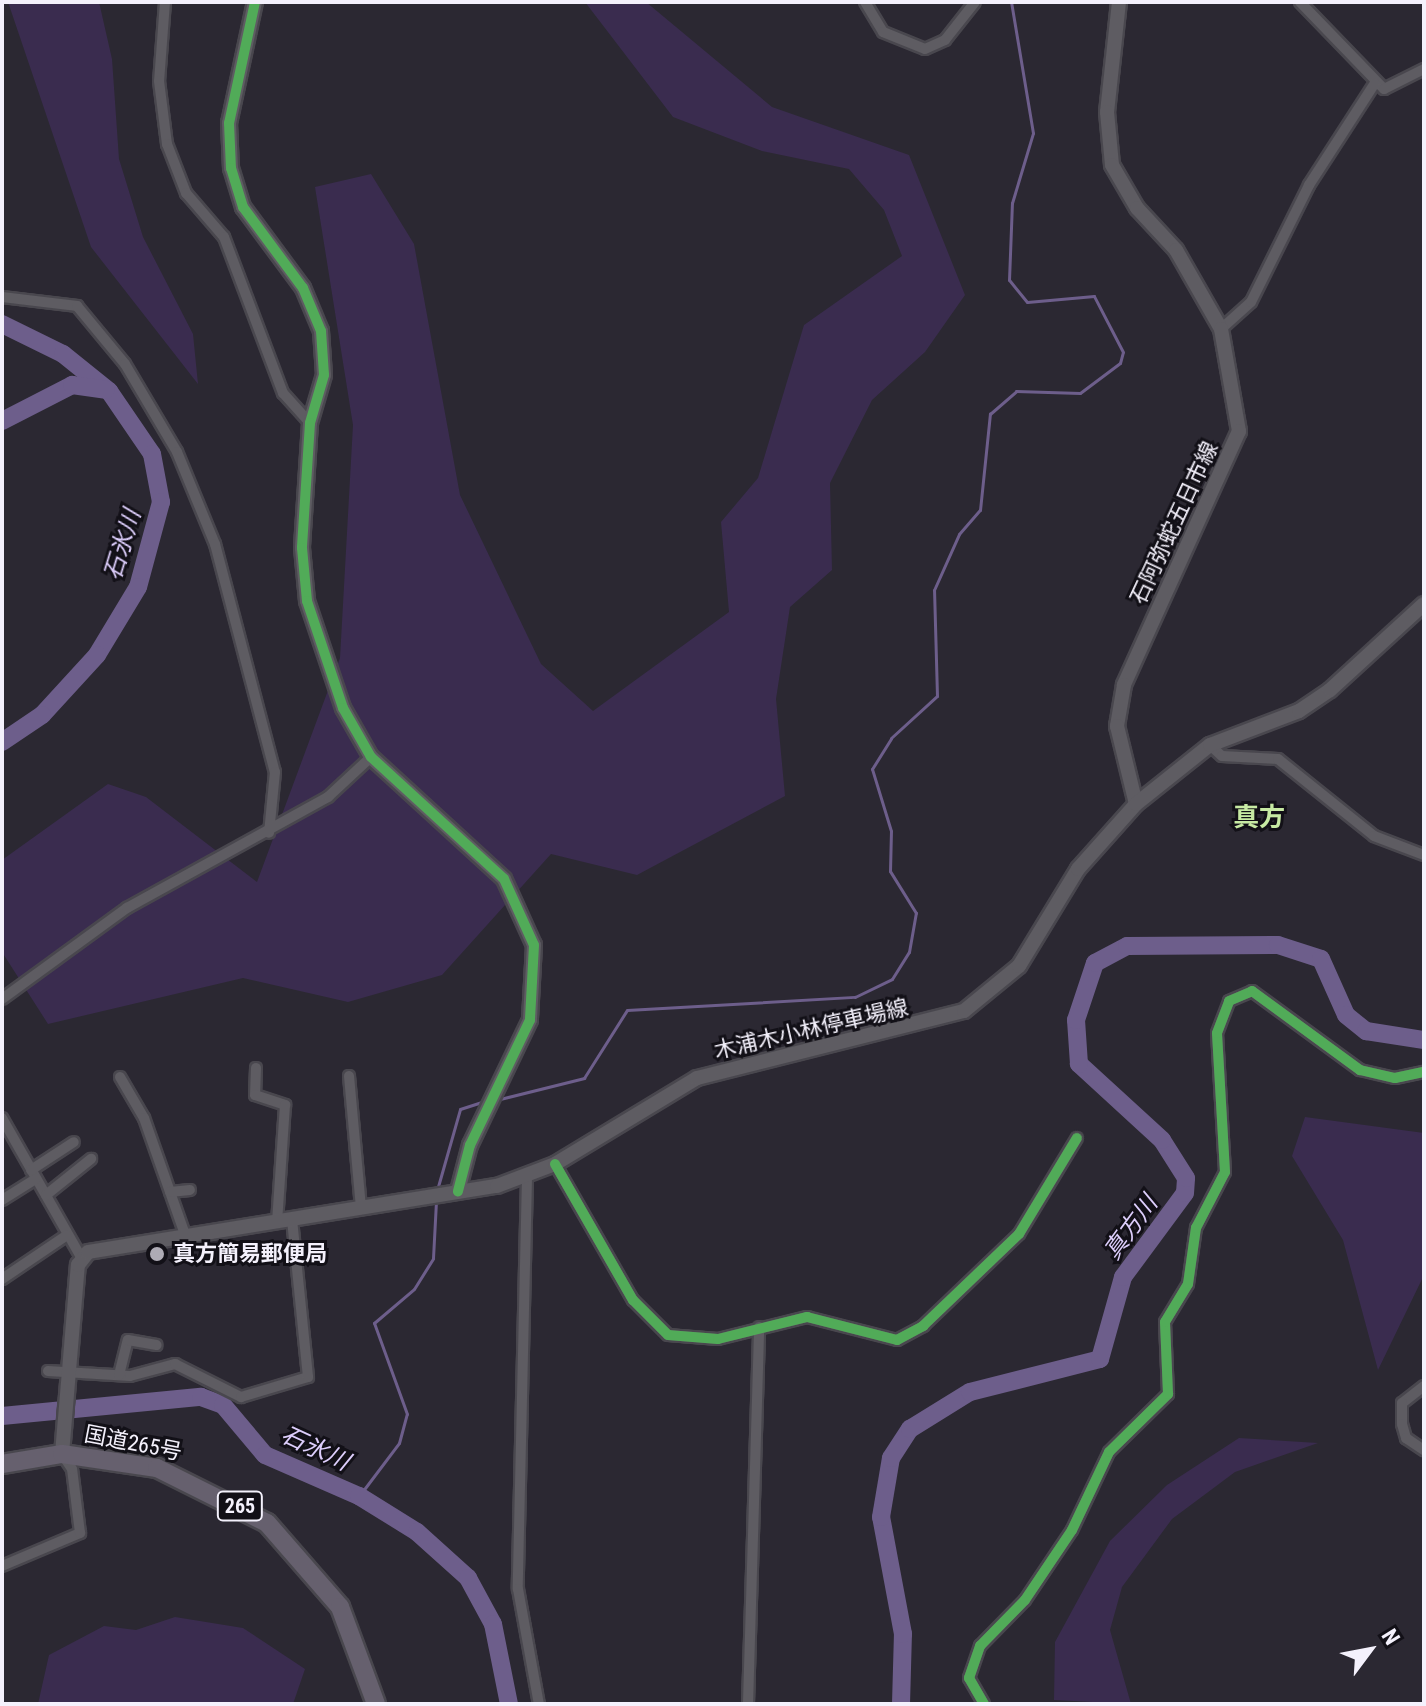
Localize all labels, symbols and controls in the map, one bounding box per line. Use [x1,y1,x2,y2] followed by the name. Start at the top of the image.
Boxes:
[1125,438,1223,608] street label: 石阿弥蛇五日市線
[99,506,147,584] water label: 石氷川
[1233,802,1285,834] district label: 真方
[712,994,910,1064] street label: 木浦木小林停車場線
[1098,1190,1164,1266] water label: 真方川
[173,1241,327,1267] place label: 真方簡易郵便局
[148,1245,166,1263] marker: 真方簡易郵便局
[82,1421,184,1465] street label: 国道265号
[276,1421,354,1477] water label: 石氷川
[216,1490,264,1522] road number: 265
[1330,1610,1410,1690] north arrow
[1377,1625,1405,1649] text: N

